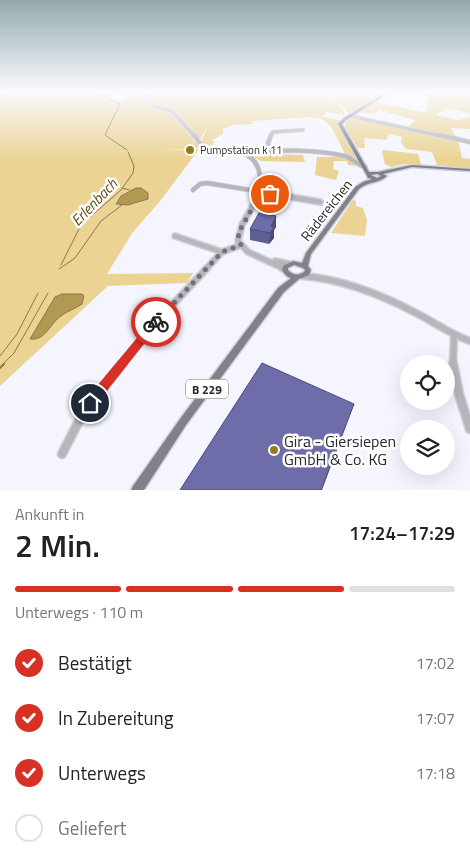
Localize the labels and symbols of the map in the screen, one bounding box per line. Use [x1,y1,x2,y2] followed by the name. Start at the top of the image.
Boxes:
[200,142,282,158] place label: Pumpstation k 11
[184,144,196,156] marker: Pumpstation k 11
[65,173,123,231] water label: Erlenbach
[249,173,291,215] pin
[295,175,357,245] street label: Rädereichen
[131,297,181,347] courier
[186,379,228,398] road number: B 229
[69,382,111,424] pin
[284,429,396,471] place label: Gira - Giersiepen GmbH & Co. KG
[268,444,280,456] marker: Gira - Giersiepen GmbH & Co. KG

